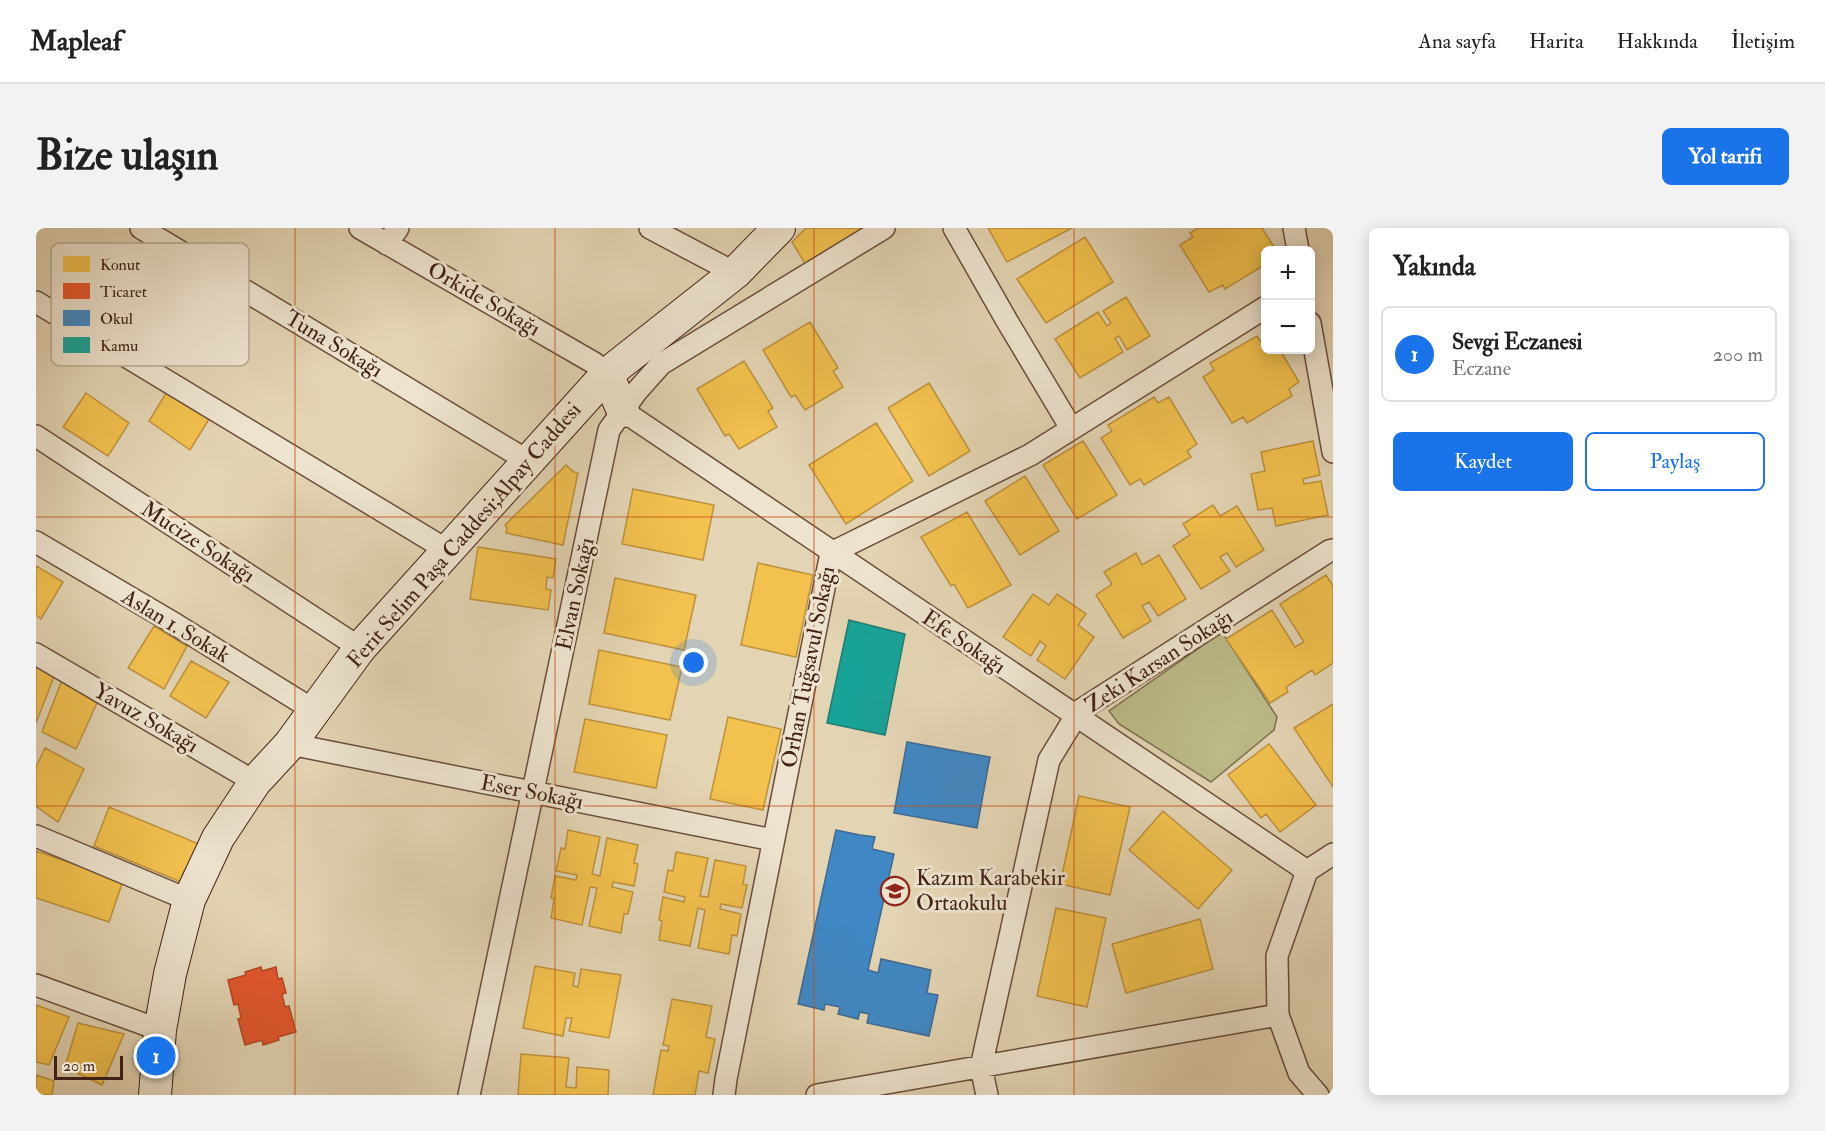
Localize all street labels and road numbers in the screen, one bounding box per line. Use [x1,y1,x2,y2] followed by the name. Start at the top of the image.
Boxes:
[422,255,546,343] street label: Orkide Sokağı
[280,304,388,384] street label: Tuna Sokağı
[341,396,588,674] street label: Ferit Selim Paşa Caddesi;Alpay Caddesi
[136,495,260,589] street label: Mucize Sokağı
[549,535,601,653] street label: Elvan Sokağı
[775,564,841,770] street label: Orhan Tuğsavul Sokağı
[116,582,236,670] street label: Aslan 1. Sokak
[1080,603,1238,719] street label: Zeki Karsan Sokağı
[917,604,1012,680] street label: Efe Sokağı
[88,677,204,759] street label: Yavuz Sokağı
[478,768,586,816] street label: Eser Sokağı

